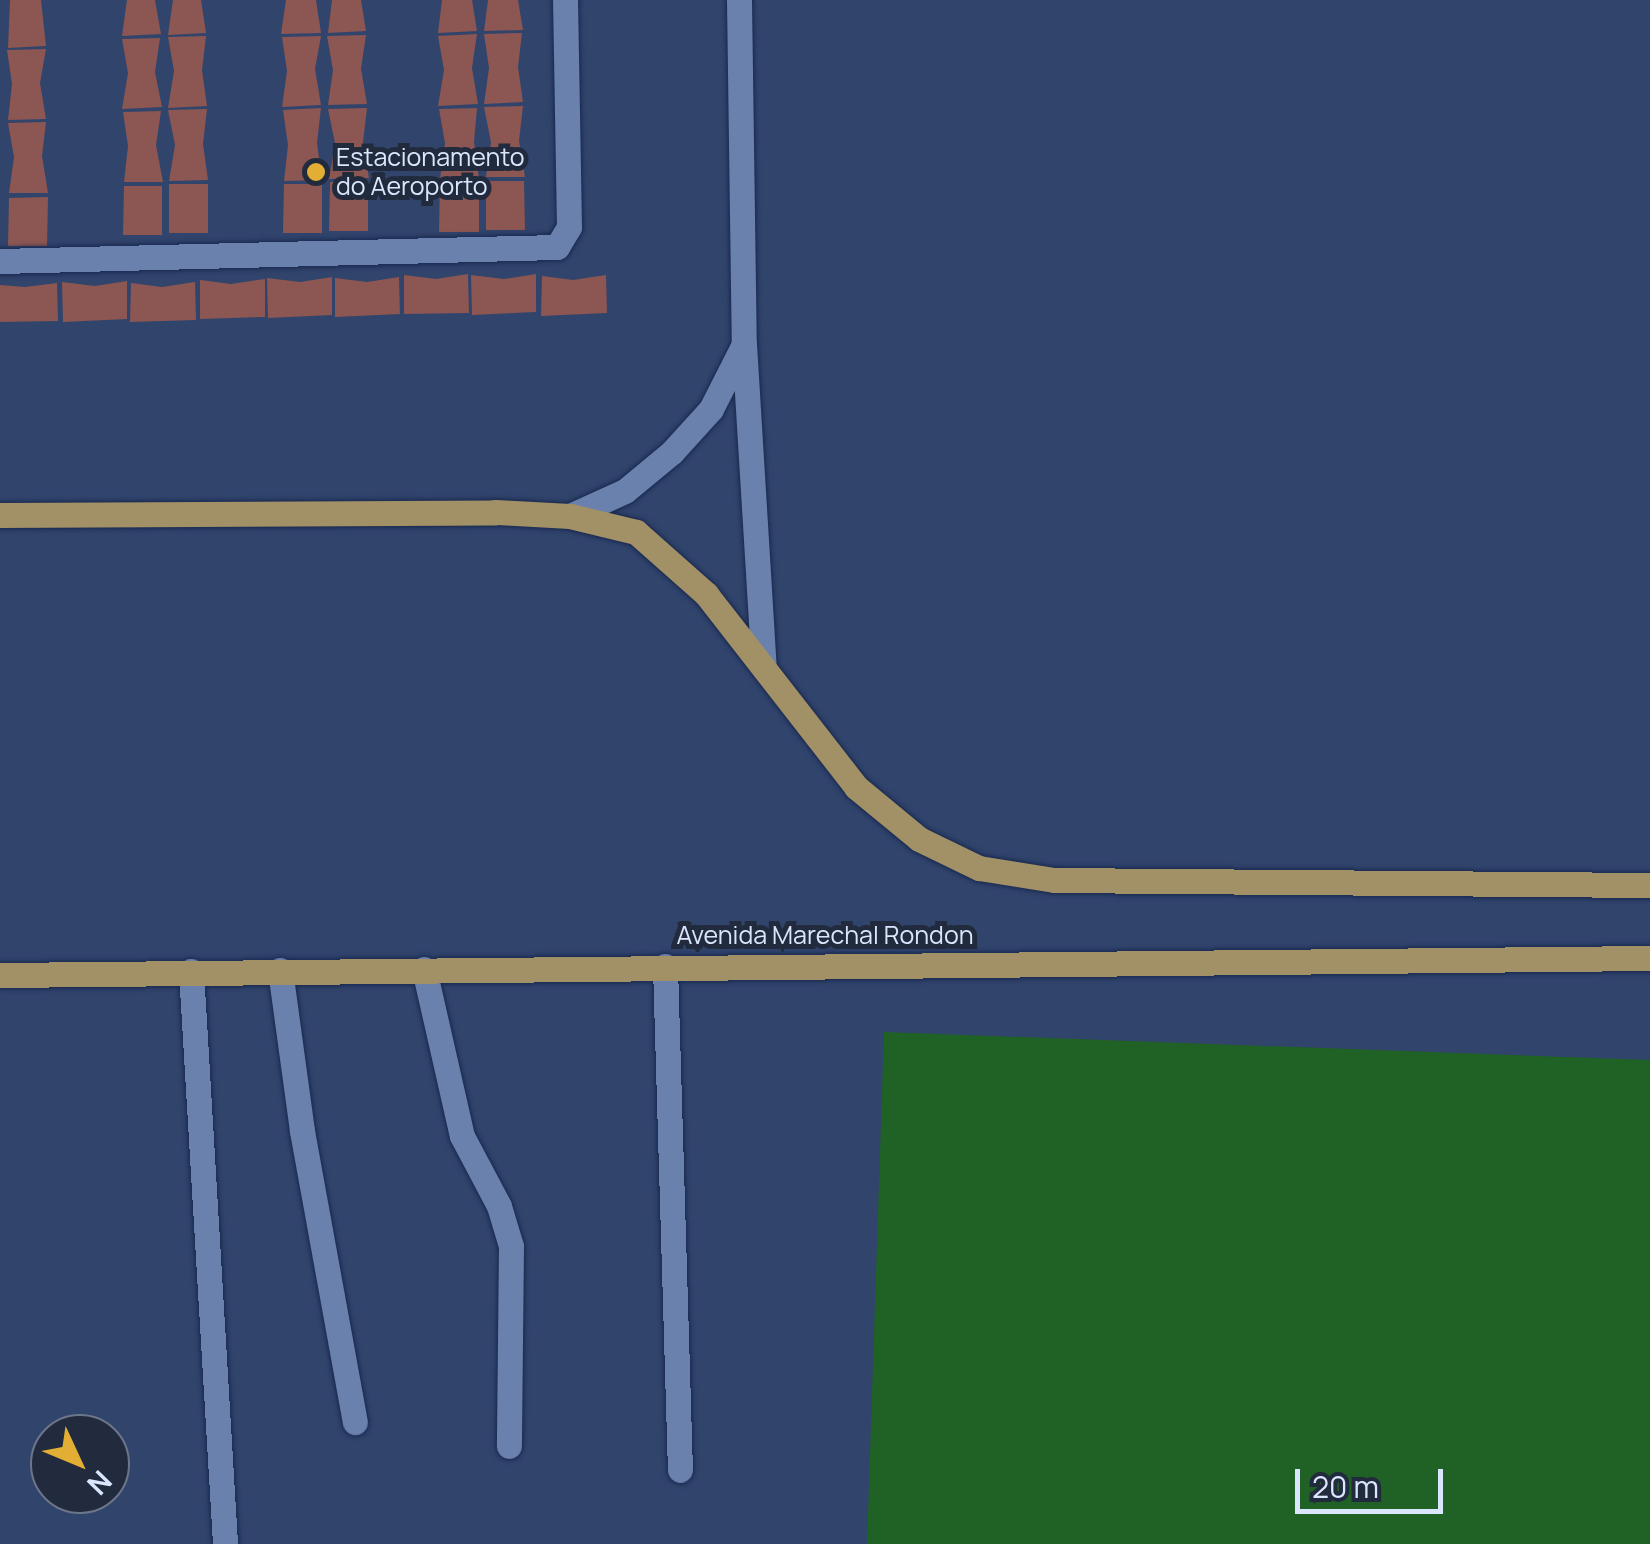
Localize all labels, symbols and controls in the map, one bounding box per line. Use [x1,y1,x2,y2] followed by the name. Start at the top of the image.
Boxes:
[336,143,525,202] place label: Estacionamento do Aeroporto
[305,161,327,183] marker: Estacionamento do Aeroporto
[676,920,974,950] street label: Avenida Marechal Rondon
[30,1414,130,1514] north arrow
[1300,1449,1448,1511] scale bar
[79,1463,121,1504] text: N
[1312,1466,1379,1507] text: 20 m

